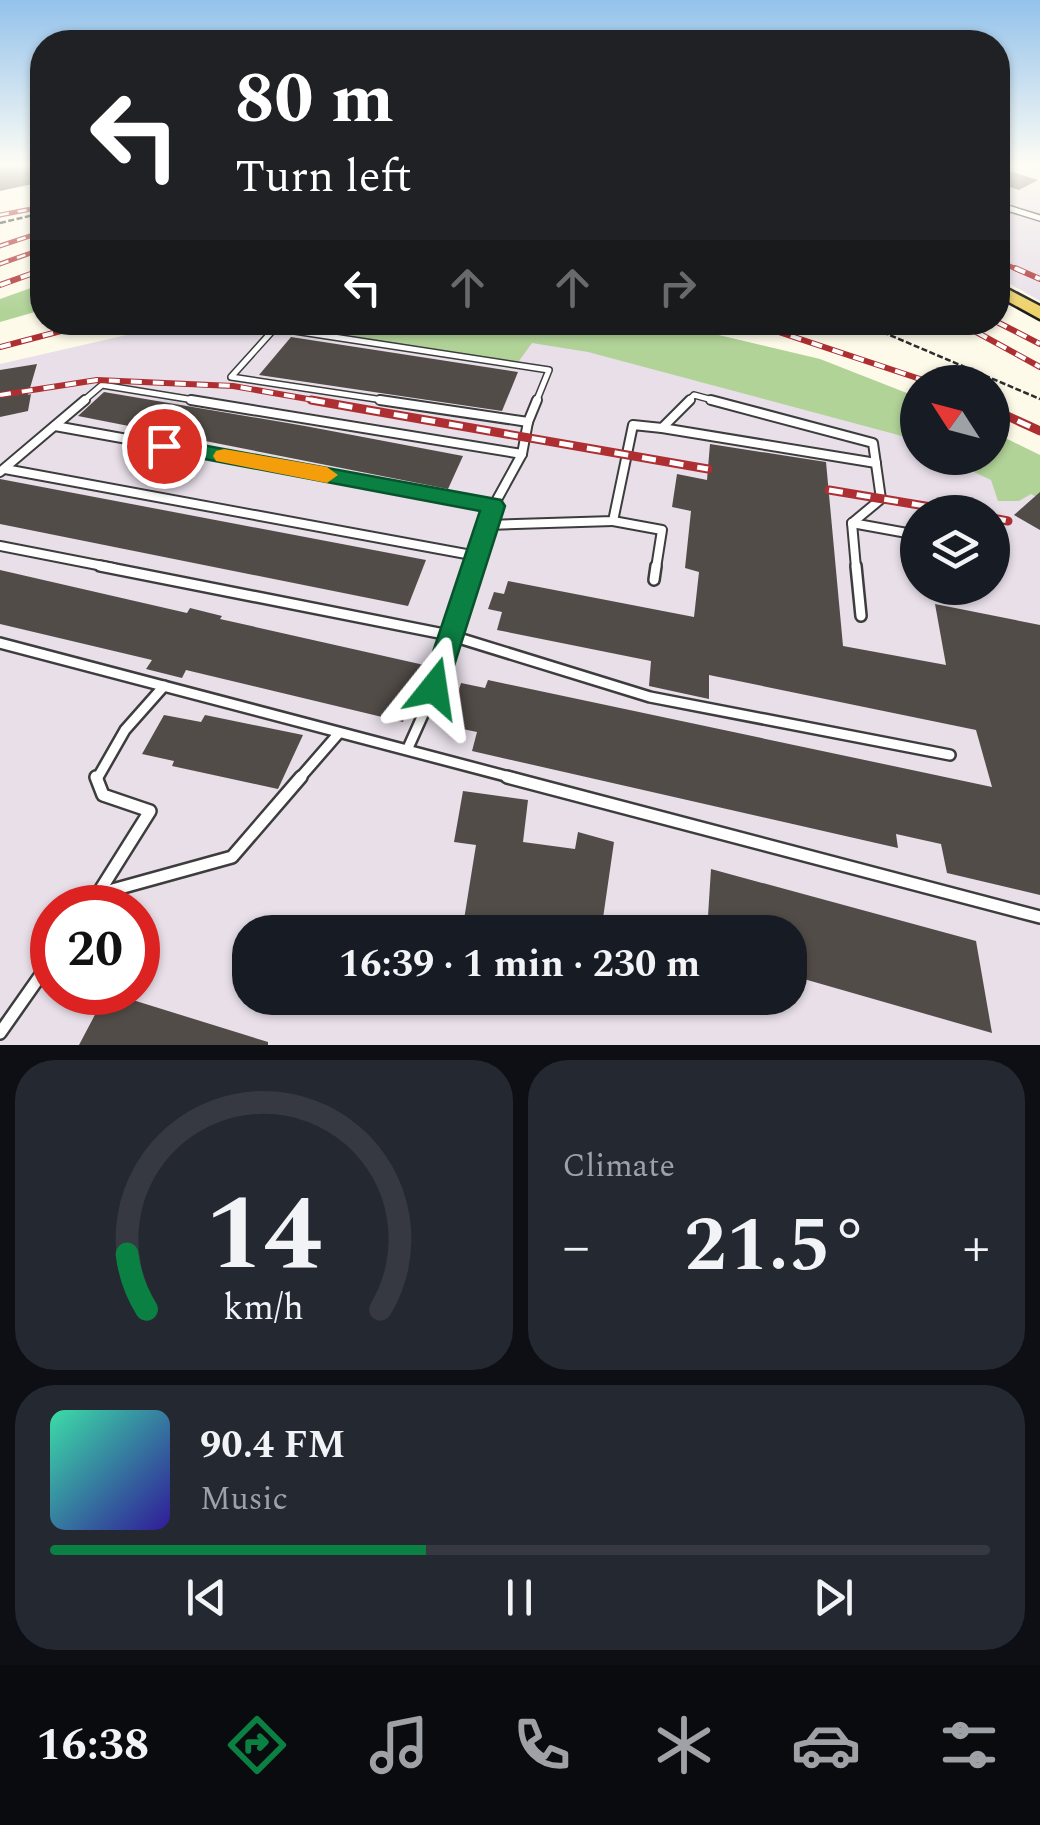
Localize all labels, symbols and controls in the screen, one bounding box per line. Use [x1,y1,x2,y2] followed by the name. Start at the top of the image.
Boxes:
[235,47,394,153] text: 80 m
[70,70,200,200] icon: left
[235,143,412,212] text: Turn left
[335,260,390,315] icon: left
[440,260,495,315] icon: ahead
[545,260,600,315] icon: ahead
[650,260,705,315] icon: right
[900,365,1010,475] north arrow
[900,365,1010,605] map controls
[122,404,207,489] pin
[137,419,192,474] icon: arrive
[900,495,1010,605] button: layers
[382,636,486,740] position arrow
[30,885,160,1015] speed limit sign: 20
[339,936,700,994] text: 16:39 · 1 min · 230 m
[563,1142,675,1191] text: Climate
[205,1157,322,1315] text: 14
[684,1190,868,1304] text: 21.5°
[563,1206,590,1289] text: −
[962,1206,990,1289] text: +
[224,1281,304,1336] text: km/h
[200,1417,345,1475] text: 90.4 FM
[200,1475,288,1524] text: Music
[179,1570,234,1625] icon: previous
[492,1570,547,1625] icon: pause
[806,1570,861,1625] icon: next
[222,1710,292,1780] icon: directions
[364,1710,434,1780] icon: music
[507,1710,577,1780] icon: phone
[649,1710,719,1780] icon: climate
[791,1710,861,1780] icon: car
[934,1710,1004,1780] icon: filters
[36,1711,149,1780] text: 16:38

